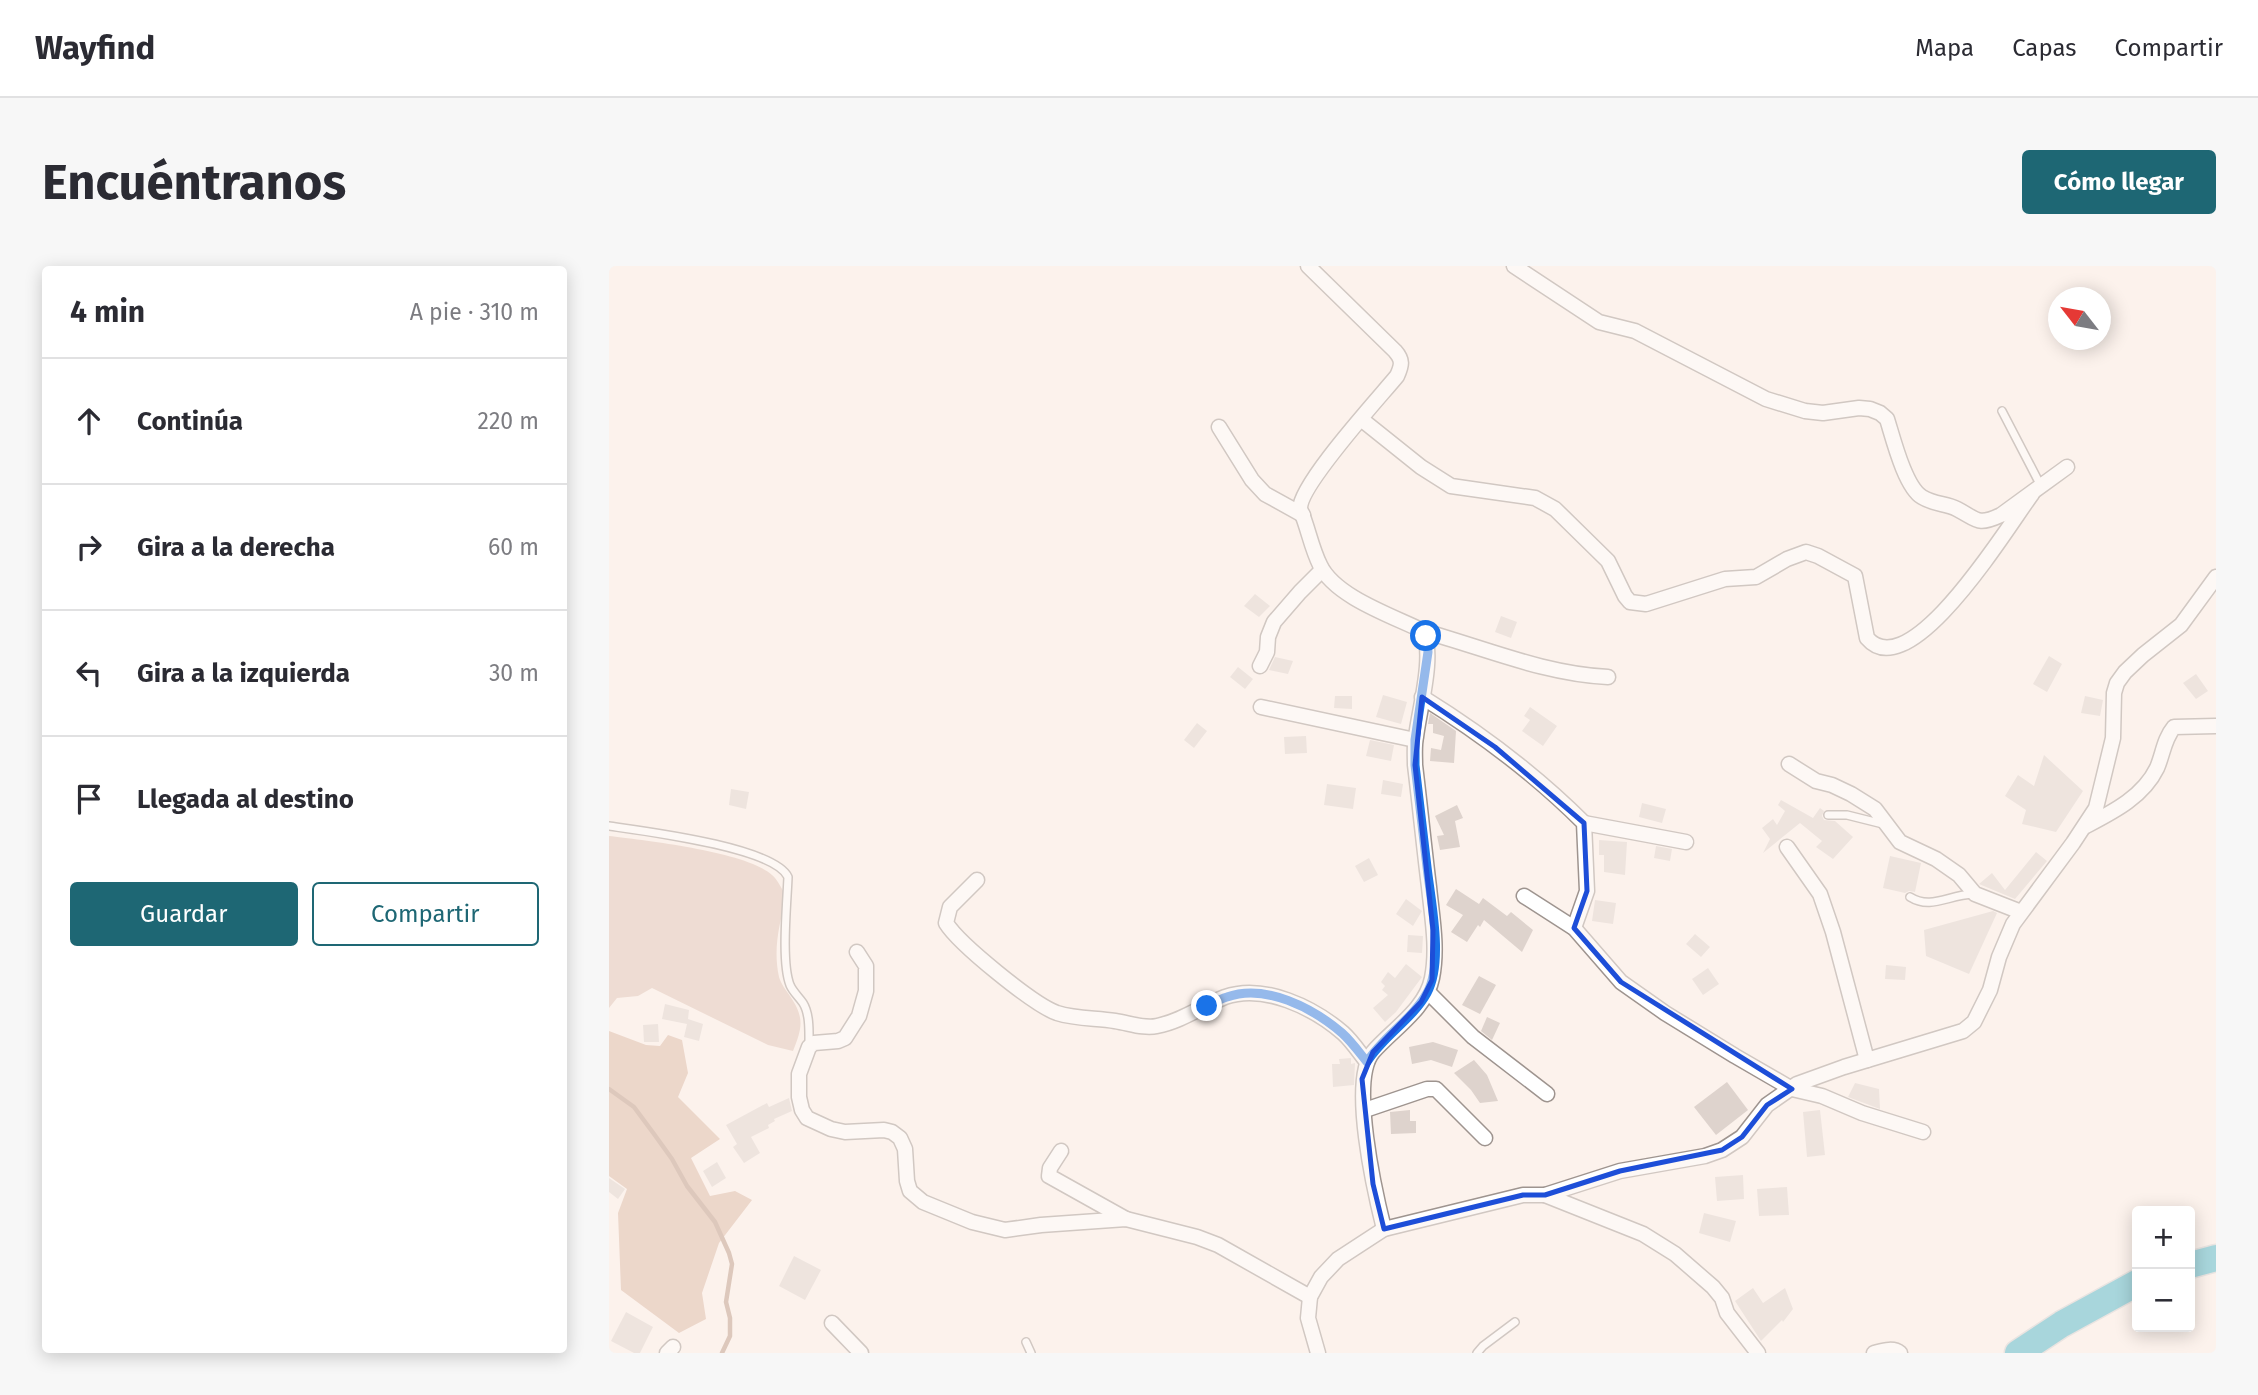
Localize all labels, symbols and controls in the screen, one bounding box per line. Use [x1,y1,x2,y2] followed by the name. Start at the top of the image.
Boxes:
[35,28,155,68] text: Wayfind
[1915,34,1974,62] text: Mapa
[2012,34,2076,62] text: Capas
[2114,34,2223,62] text: Compartir
[2022,150,2216,214] button: Cómo llegar
[42,153,346,212] text: Encuéntranos
[2048,287,2111,350] north arrow
[70,294,145,330] text: 4 min
[410,298,539,326] text: A pie · 310 m
[70,402,108,440] icon: ahead
[137,406,243,437] text: Continúa
[478,407,539,435] text: 220 m
[70,528,108,566] icon: right
[137,532,335,563] text: Gira a la derecha
[488,533,539,561] text: 60 m
[1410,620,1441,651] route start
[70,654,108,692] icon: left
[137,658,350,689] text: Gira a la izquierda
[489,659,539,687] text: 30 m
[70,780,108,818] icon: arrive
[137,784,354,815] text: Llegada al destino
[70,882,298,946] button: Guardar
[312,882,539,946] button: Compartir
[1191,990,1222,1021] route end
[2132,1206,2195,1332] map controls
[2132,1206,2195,1269] button: +
[2132,1269,2195,1332] button: −

